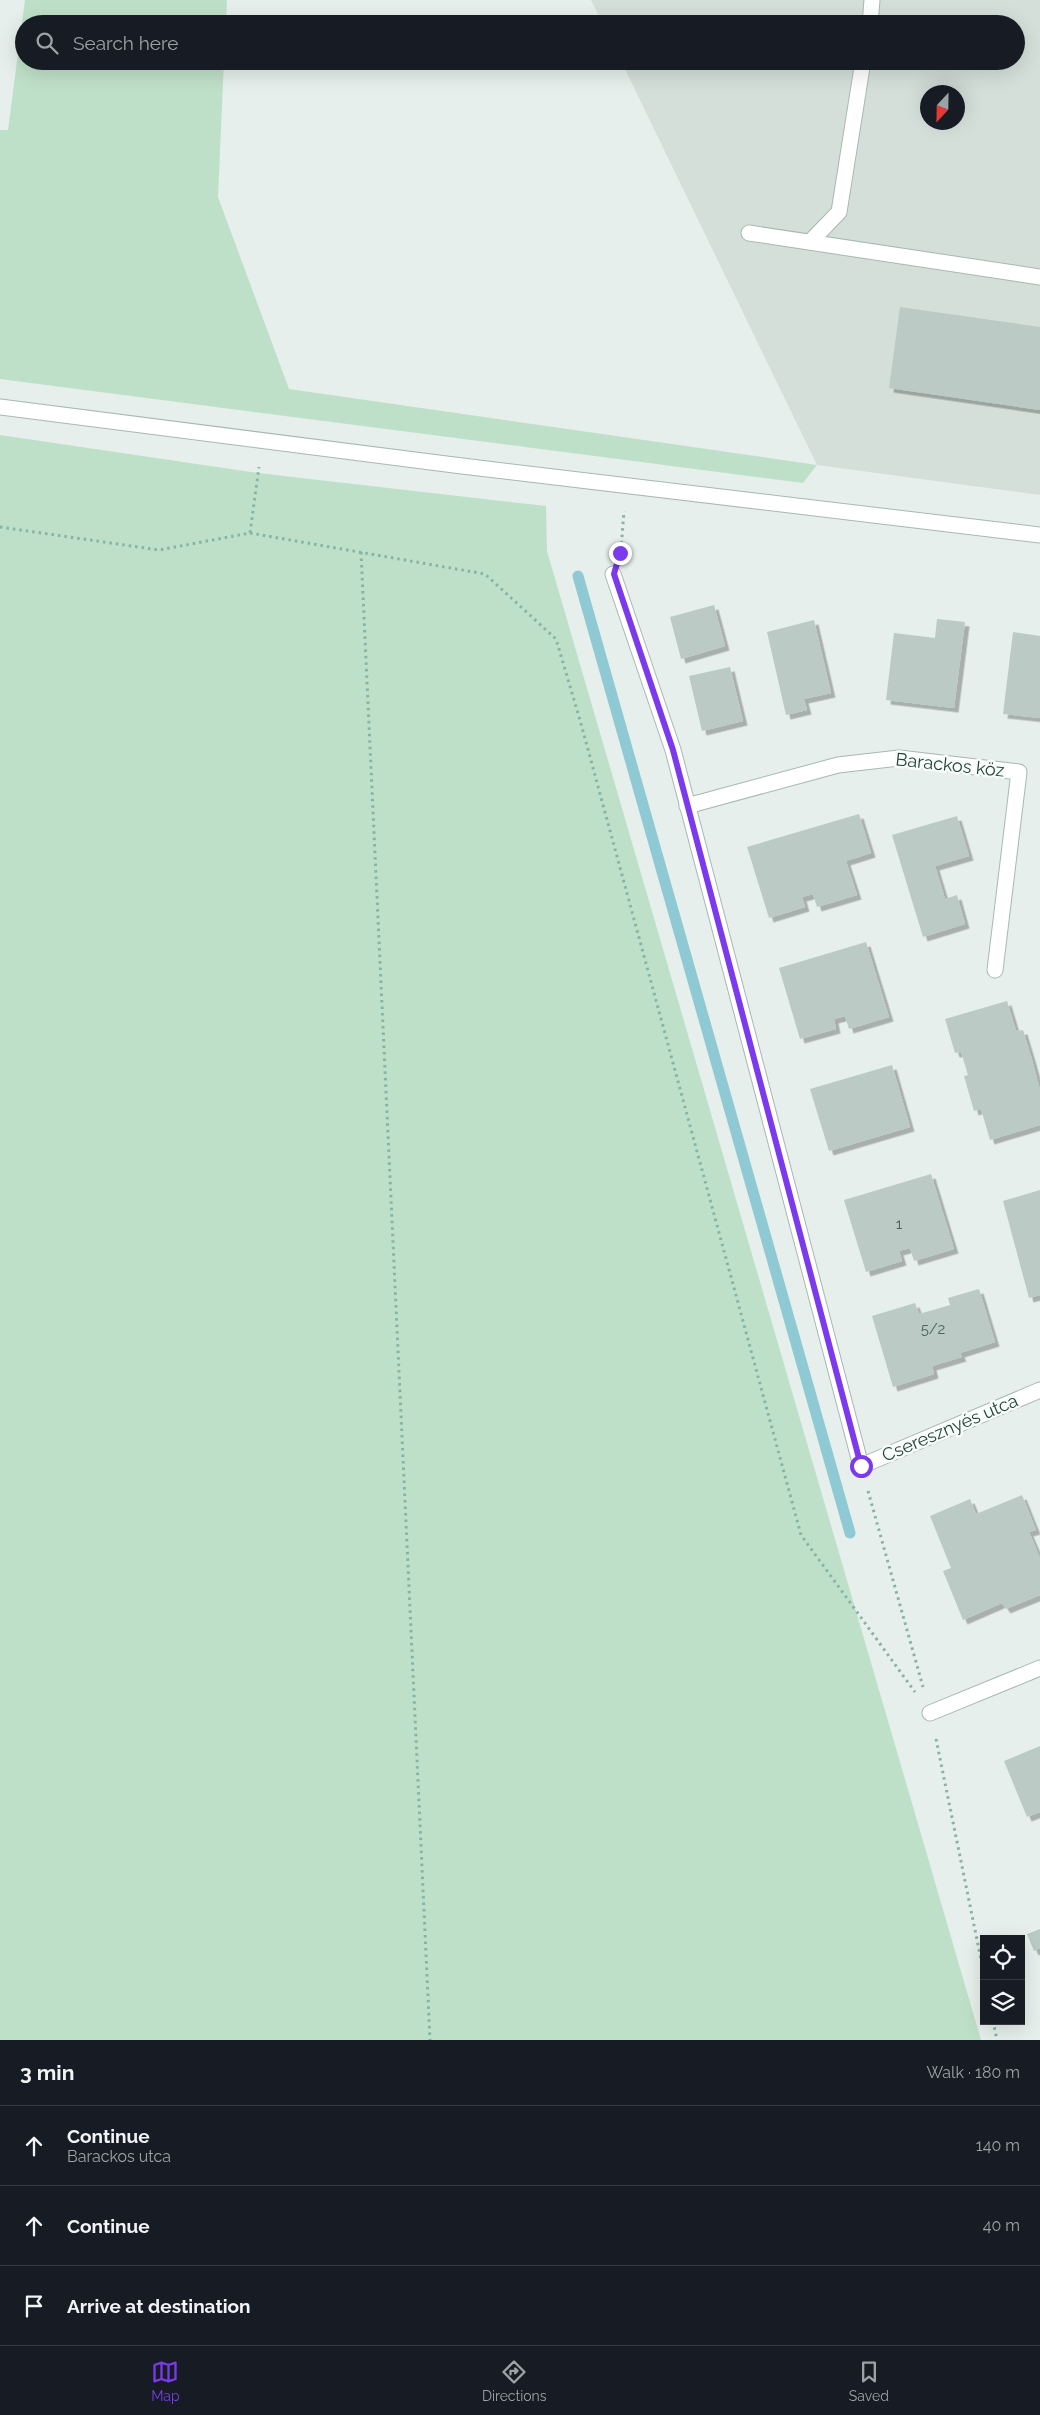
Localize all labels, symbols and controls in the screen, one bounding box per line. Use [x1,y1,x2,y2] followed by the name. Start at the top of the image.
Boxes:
[15,15,1025,70] search box
[33,29,61,57] icon: search
[73,32,179,54] text: Search here
[920,85,965,130] north arrow
[609,542,632,565] route end
[895,748,1006,781] street label: Barackos köz
[896,1215,903,1233] house number: 1
[921,1320,946,1338] house number: 5/2
[879,1389,1021,1466] street label: Cseresznyés utca
[850,1455,873,1478] route start
[980,1935,1025,2025] map controls
[980,1935,1025,1980] button: locate
[980,1980,1025,2025] button: layers
[20,2060,74,2085] text: 3 min
[926,2063,1020,2082] text: Walk · 180 m
[67,2125,150,2147] text: Continue
[20,2132,48,2160] icon: ahead
[976,2136,1020,2155] text: 140 m
[67,2147,171,2166] text: Barackos utca
[20,2212,48,2240] icon: ahead
[67,2215,150,2237] text: Continue
[983,2216,1020,2235] text: 40 m
[20,2292,48,2320] icon: arrive
[67,2295,251,2317] text: Arrive at destination
[151,2358,180,2404] tab: Map
[482,2358,547,2404] tab: Directions
[849,2358,889,2404] tab: Saved

